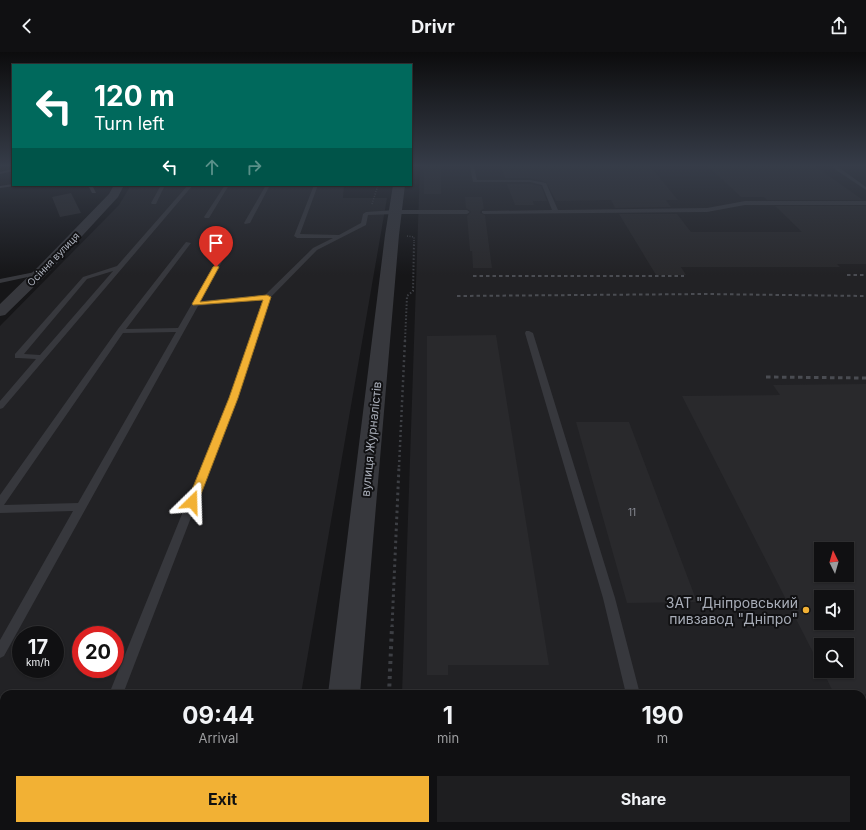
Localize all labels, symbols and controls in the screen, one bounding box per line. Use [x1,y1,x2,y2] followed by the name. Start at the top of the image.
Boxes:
[16,15,38,37] icon: back
[828,15,850,37] icon: share
[411,16,455,37] text: Drivr
[94,79,175,113] text: 120 m
[28,80,80,132] icon: left
[94,113,164,134] text: Turn left
[159,156,181,178] icon: left
[201,156,223,178] icon: ahead
[243,156,265,178] icon: right
[199,226,233,267] pin
[24,230,82,288] street label: Осіння вулиця
[205,232,227,254] icon: arrive
[357,380,385,497] street label: вулиця Журналістів
[171,481,213,523] position arrow
[628,506,636,518] house number: 11
[814,542,854,582] north arrow
[814,542,854,678] map controls
[814,590,854,630] button: sound
[666,594,798,627] place label: ЗАТ "Дніпровський пивзавод "Дніпро"
[801,605,811,615] marker: ЗАТ "Дніпровський пивзавод "Дніпро"
[72,626,124,678] speed limit sign: 20
[28,635,48,659] text: 17
[814,638,854,678] button: search
[26,656,50,668] text: km/h
[182,701,255,730] text: 09:44
[443,701,453,730] text: 1
[642,701,684,730] text: 190
[198,730,238,746] text: Arrival
[437,730,459,746] text: min
[657,730,668,746] text: m
[16,776,429,822] button: Exit
[437,776,850,822] button: Share

